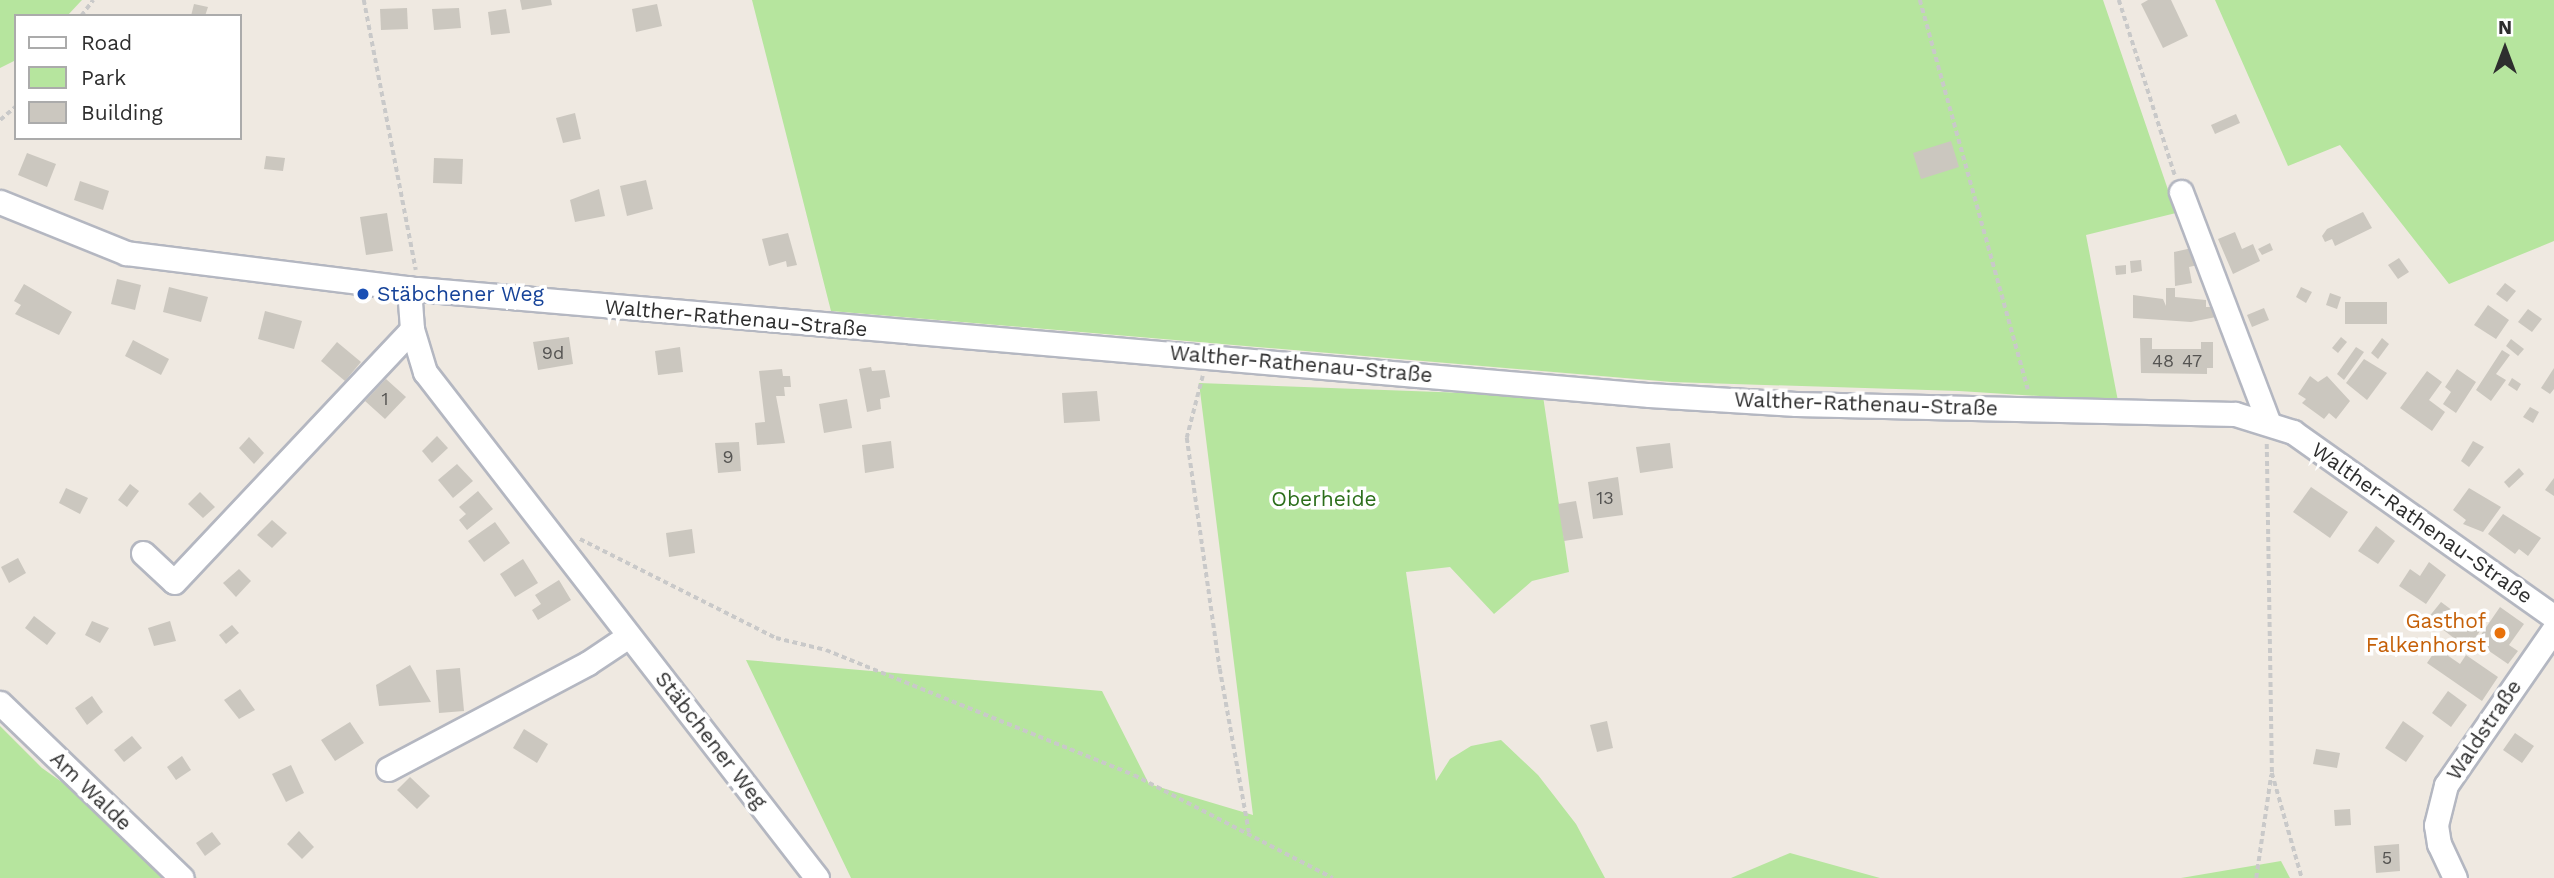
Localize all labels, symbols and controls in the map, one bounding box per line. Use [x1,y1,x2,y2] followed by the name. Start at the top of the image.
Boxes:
[14,14,242,140] legend
[2470,14,2540,84] north arrow
[2498,16,2512,39] text: N
[81,30,132,55] text: Road
[81,65,126,90] text: Park
[81,100,163,125] text: Building
[377,281,545,307] place label: Stäbchener Weg
[355,286,371,302] marker: Stäbchener Weg
[604,294,868,342] street label: Walther-Rathenau-Straße
[1169,340,1433,388] street label: Walther-Rathenau-Straße
[542,342,564,364] house number: 9d
[2152,350,2174,372] house number: 48
[2182,350,2202,372] house number: 47
[1734,387,1998,421] street label: Walther-Rathenau-Straße
[381,388,389,410] house number: 1
[2307,437,2537,609] street label: Walther-Rathenau-Straße
[722,446,734,468] house number: 9
[1271,486,1377,512] park label: Oberheide
[1596,487,1614,509] house number: 13
[2366,608,2486,658] place label: Gasthof Falkenhorst
[2492,625,2508,641] marker: Gasthof Falkenhorst
[649,666,773,814] street label: Stäbchener Weg
[2441,675,2527,785] street label: Waldstraße
[45,746,137,836] street label: Am Walde
[2382,847,2392,869] house number: 5

